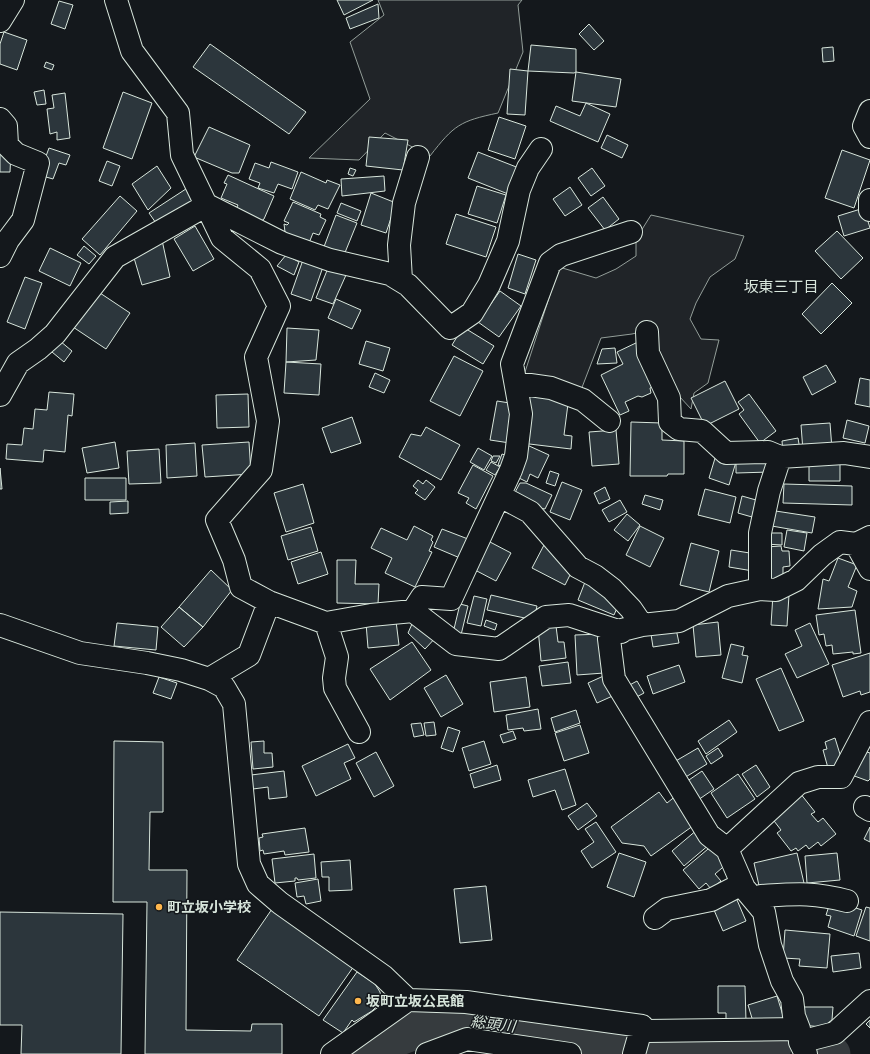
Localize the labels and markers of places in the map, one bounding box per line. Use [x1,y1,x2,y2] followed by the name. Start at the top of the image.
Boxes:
[167,899,251,916] place label: 町立坂小学校
[154,902,164,912] marker: 町立坂小学校
[366,993,464,1010] place label: 坂町立坂公民館
[353,996,363,1006] marker: 坂町立坂公民館

